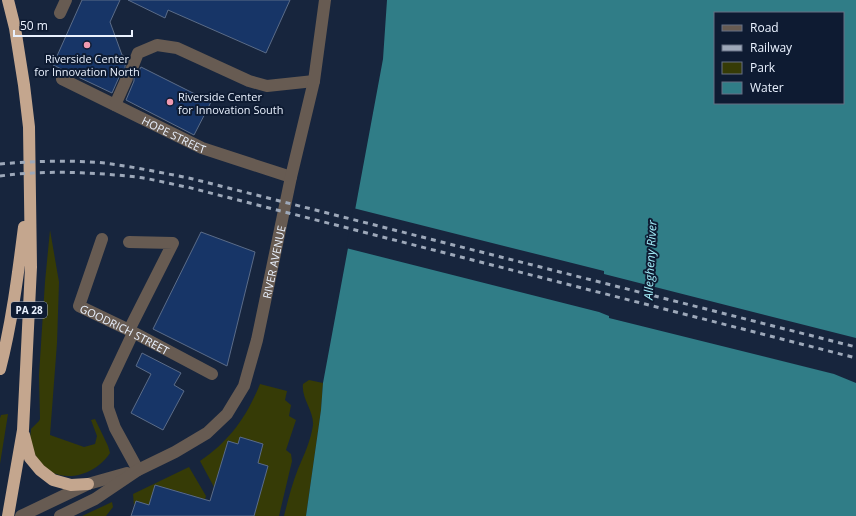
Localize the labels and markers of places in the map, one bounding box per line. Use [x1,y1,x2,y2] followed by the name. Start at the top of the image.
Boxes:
[82,40,92,50] marker: Riverside Center for Innovation North
[34,51,140,79] place label: Riverside Center for Innovation North
[178,89,283,117] place label: Riverside Center for Innovation South
[165,97,175,107] marker: Riverside Center for Innovation South

